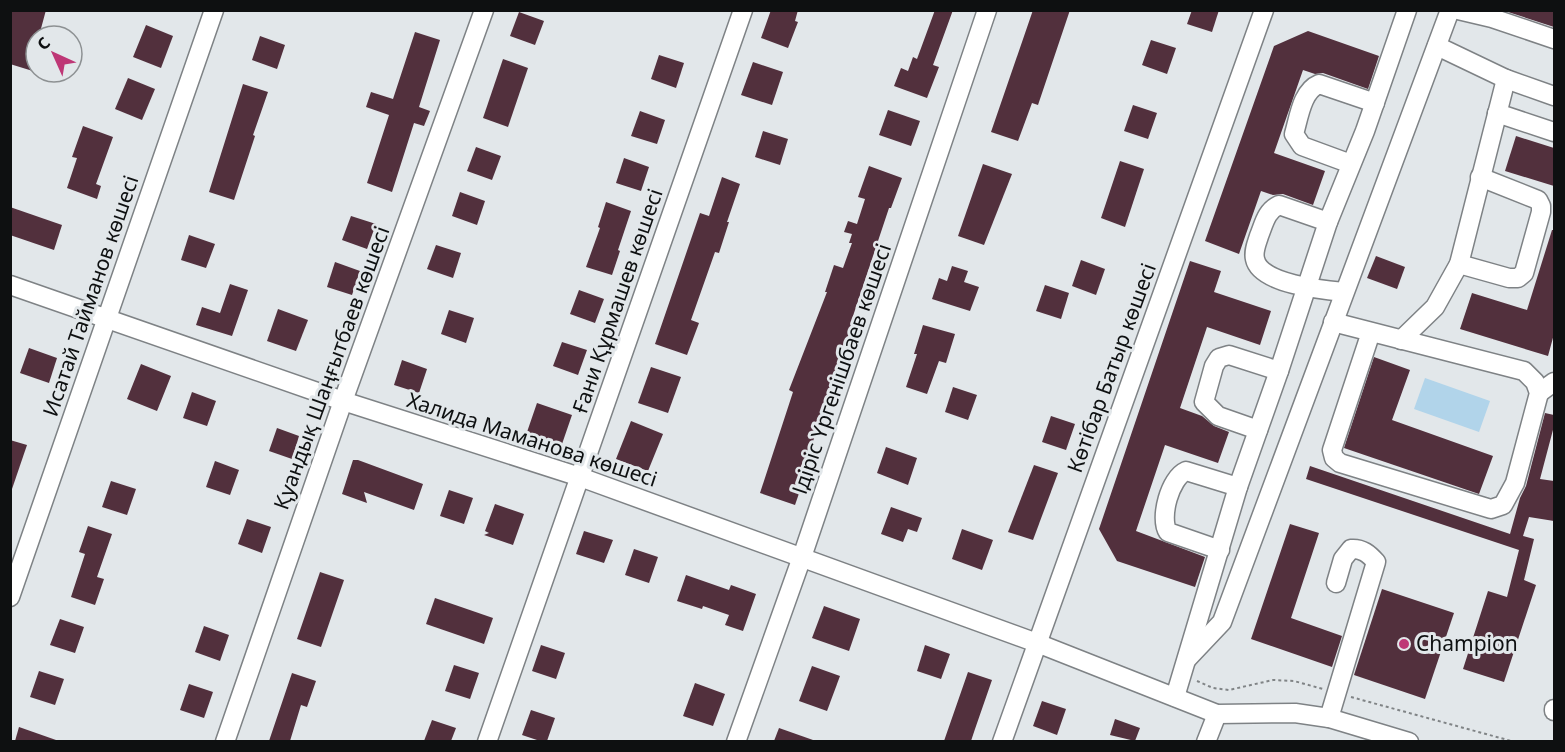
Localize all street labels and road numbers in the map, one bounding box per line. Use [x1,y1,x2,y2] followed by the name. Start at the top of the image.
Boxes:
[36,171,145,420] street label: Исатай Тайманов көшесі
[565,185,669,417] street label: Ғани Құрмашев көшесі
[267,222,395,513] street label: Қуандық Шаңғытбаев көшесі
[785,240,897,498] street label: Ідіріс Үргенішбаев көшесі
[1060,259,1162,476] street label: Көтібар Батыр көшесі
[404,385,661,493] street label: Халида Маманова көшесі

